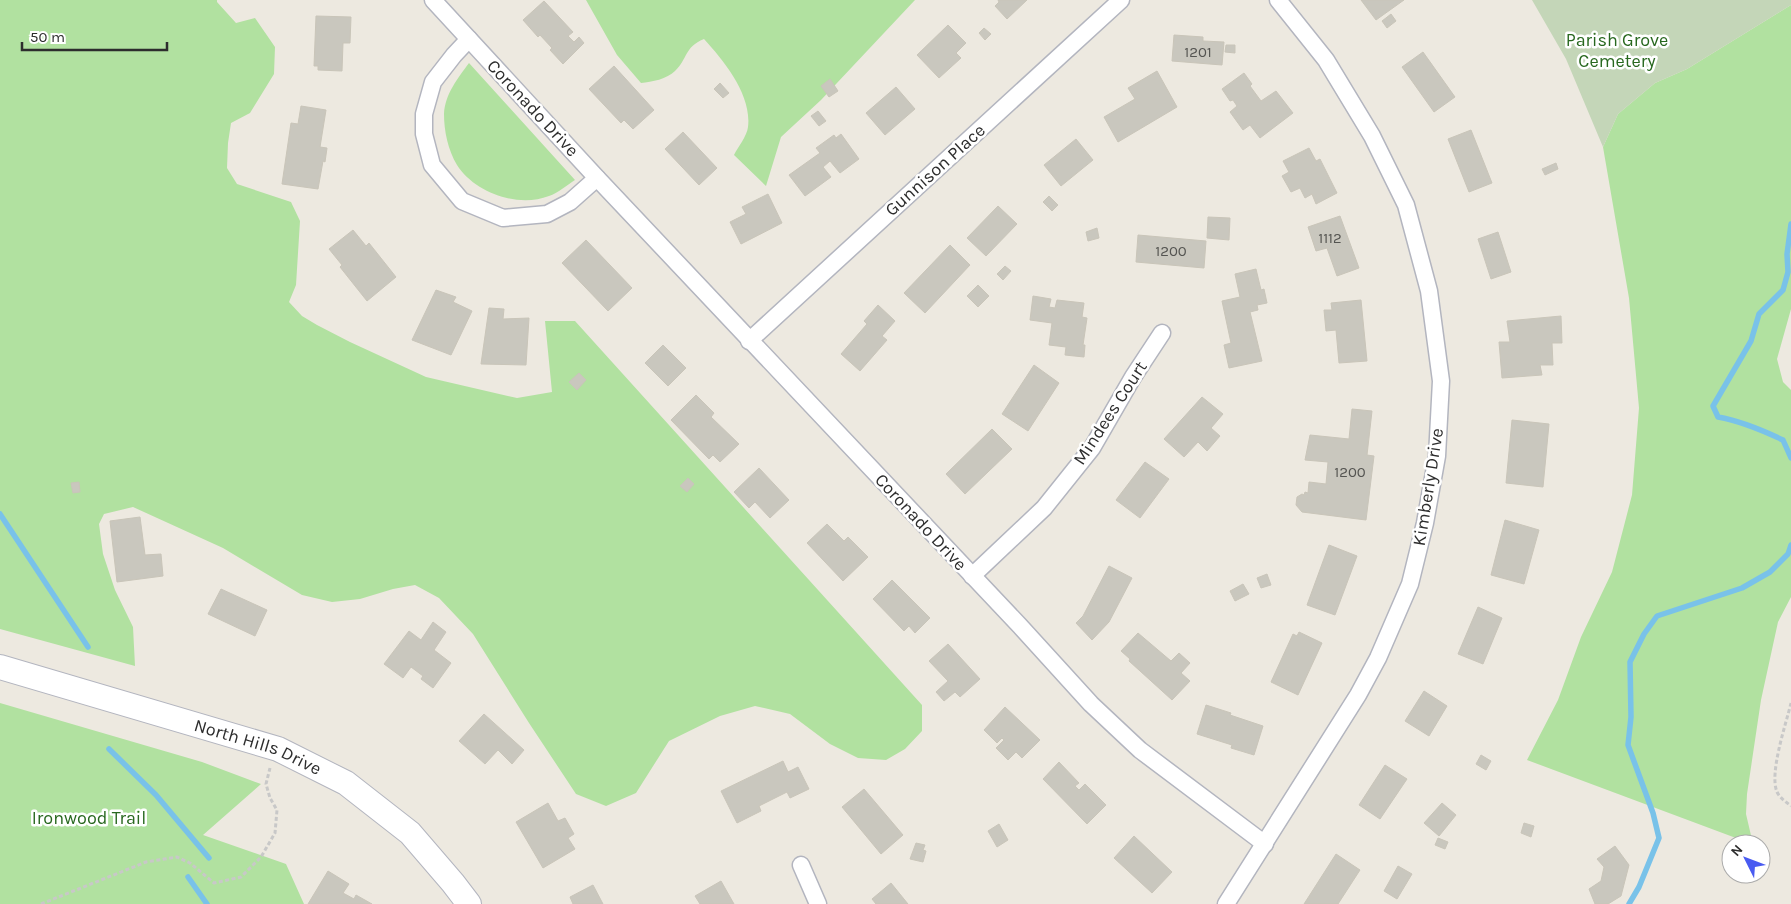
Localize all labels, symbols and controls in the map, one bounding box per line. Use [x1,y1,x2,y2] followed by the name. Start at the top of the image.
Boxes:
[22,20,168,52] scale bar
[30,28,65,46] text: 50 m
[1566,29,1668,72] park label: Parish Grove Cemetery
[1184,43,1212,61] house number: 1201
[482,55,584,161] street label: Coronado Drive
[880,119,990,221] street label: Gunnison Place
[1318,229,1342,247] house number: 1112
[1155,242,1187,260] house number: 1200
[1068,357,1152,469] street label: Mindees Court
[1408,426,1448,548] street label: Kimberly Drive
[1334,463,1366,481] house number: 1200
[870,469,972,575] street label: Coronado Drive
[192,714,325,780] street label: North Hills Drive
[32,807,146,829] park label: Ironwood Trail
[1721,834,1771,884] north arrow
[1727,841,1746,860] text: N

